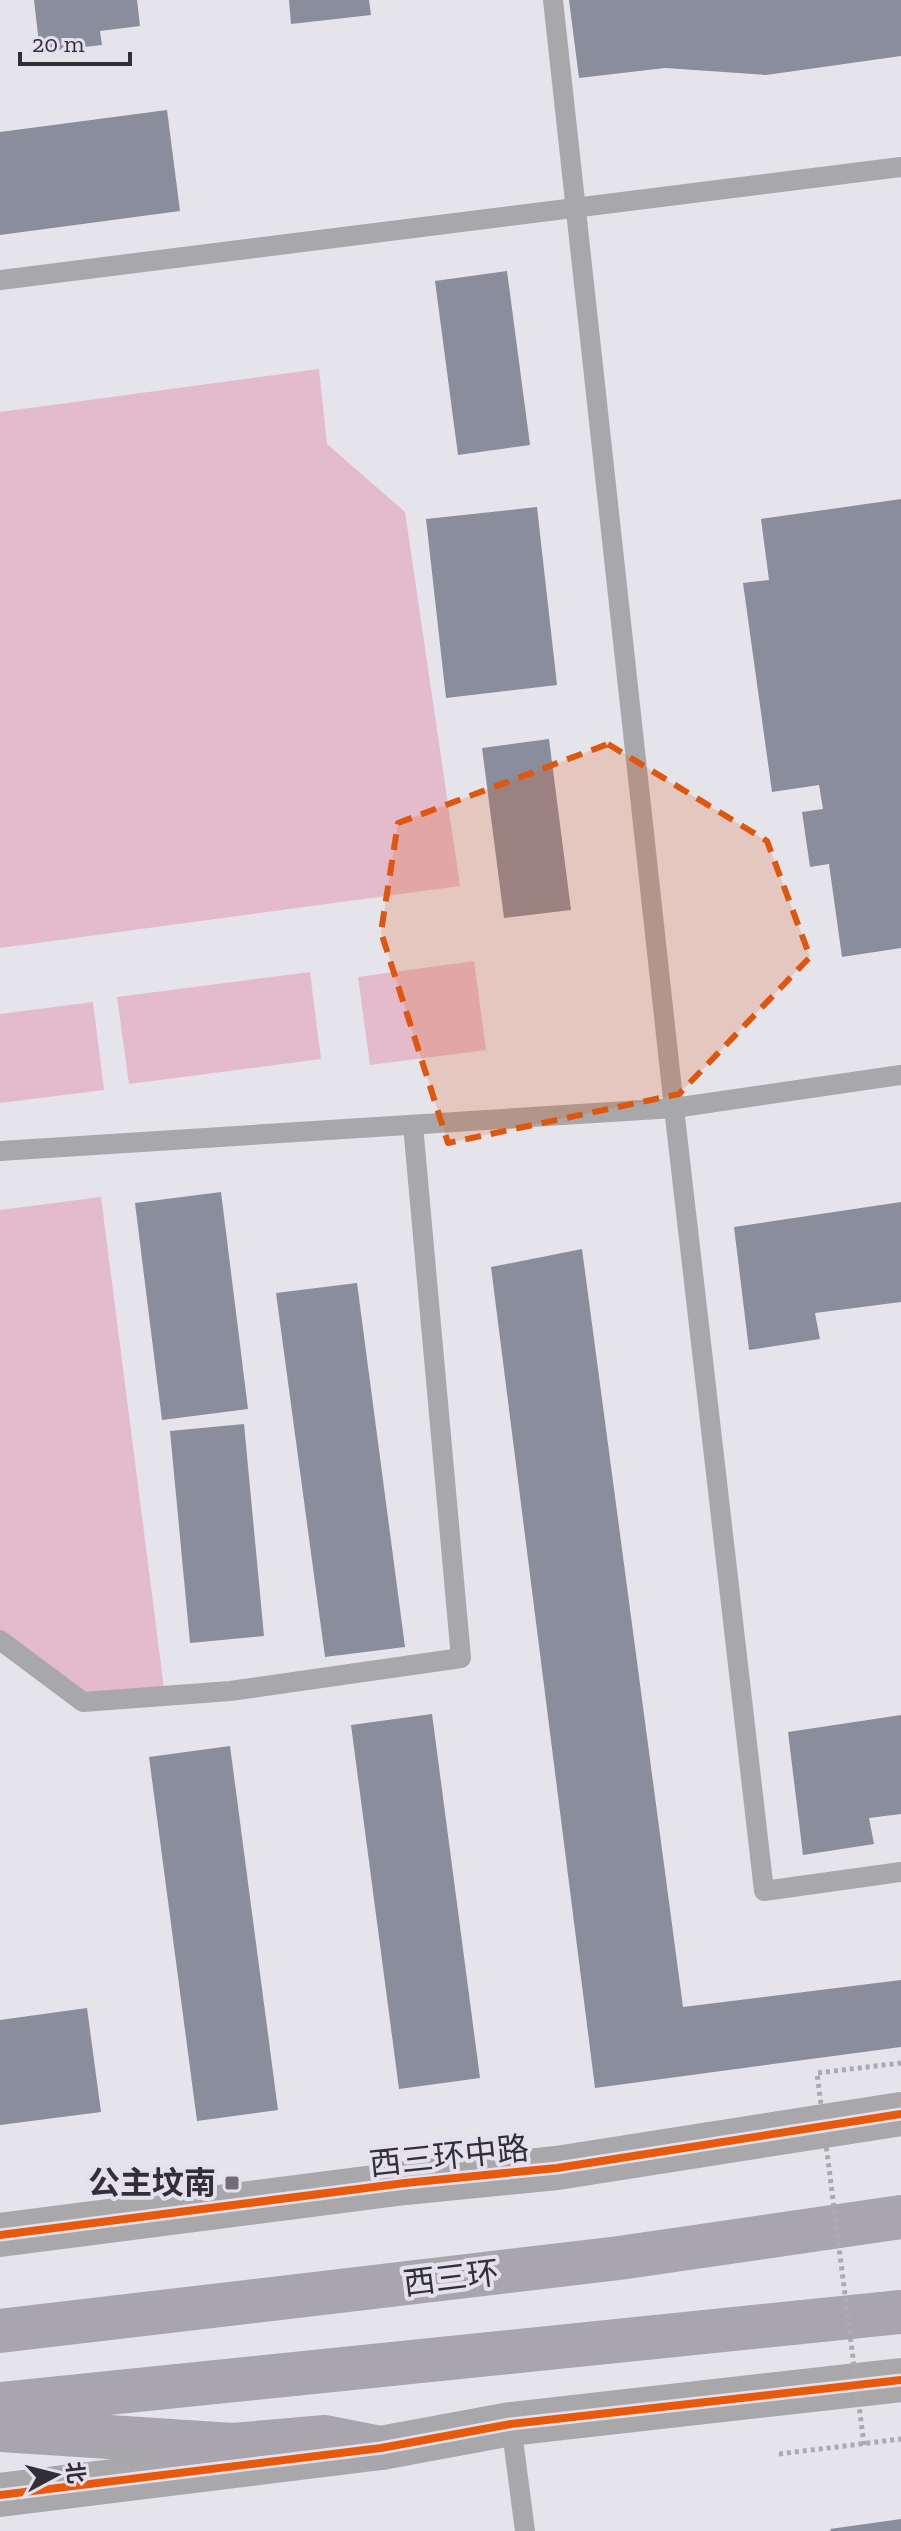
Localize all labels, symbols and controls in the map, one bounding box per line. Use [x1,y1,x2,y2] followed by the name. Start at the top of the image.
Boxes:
[20,16,130,66] scale bar
[32,29,85,58] text: 20 m
[367,2129,531,2183] street label: 西三环中路
[88,2164,216,2202] place label: 公主坟南
[223,2174,241,2192] marker: 公主坟南
[401,2253,501,2303] street label: 西三环
[16,2435,96,2515] north arrow
[61,2460,90,2485] text: 北

